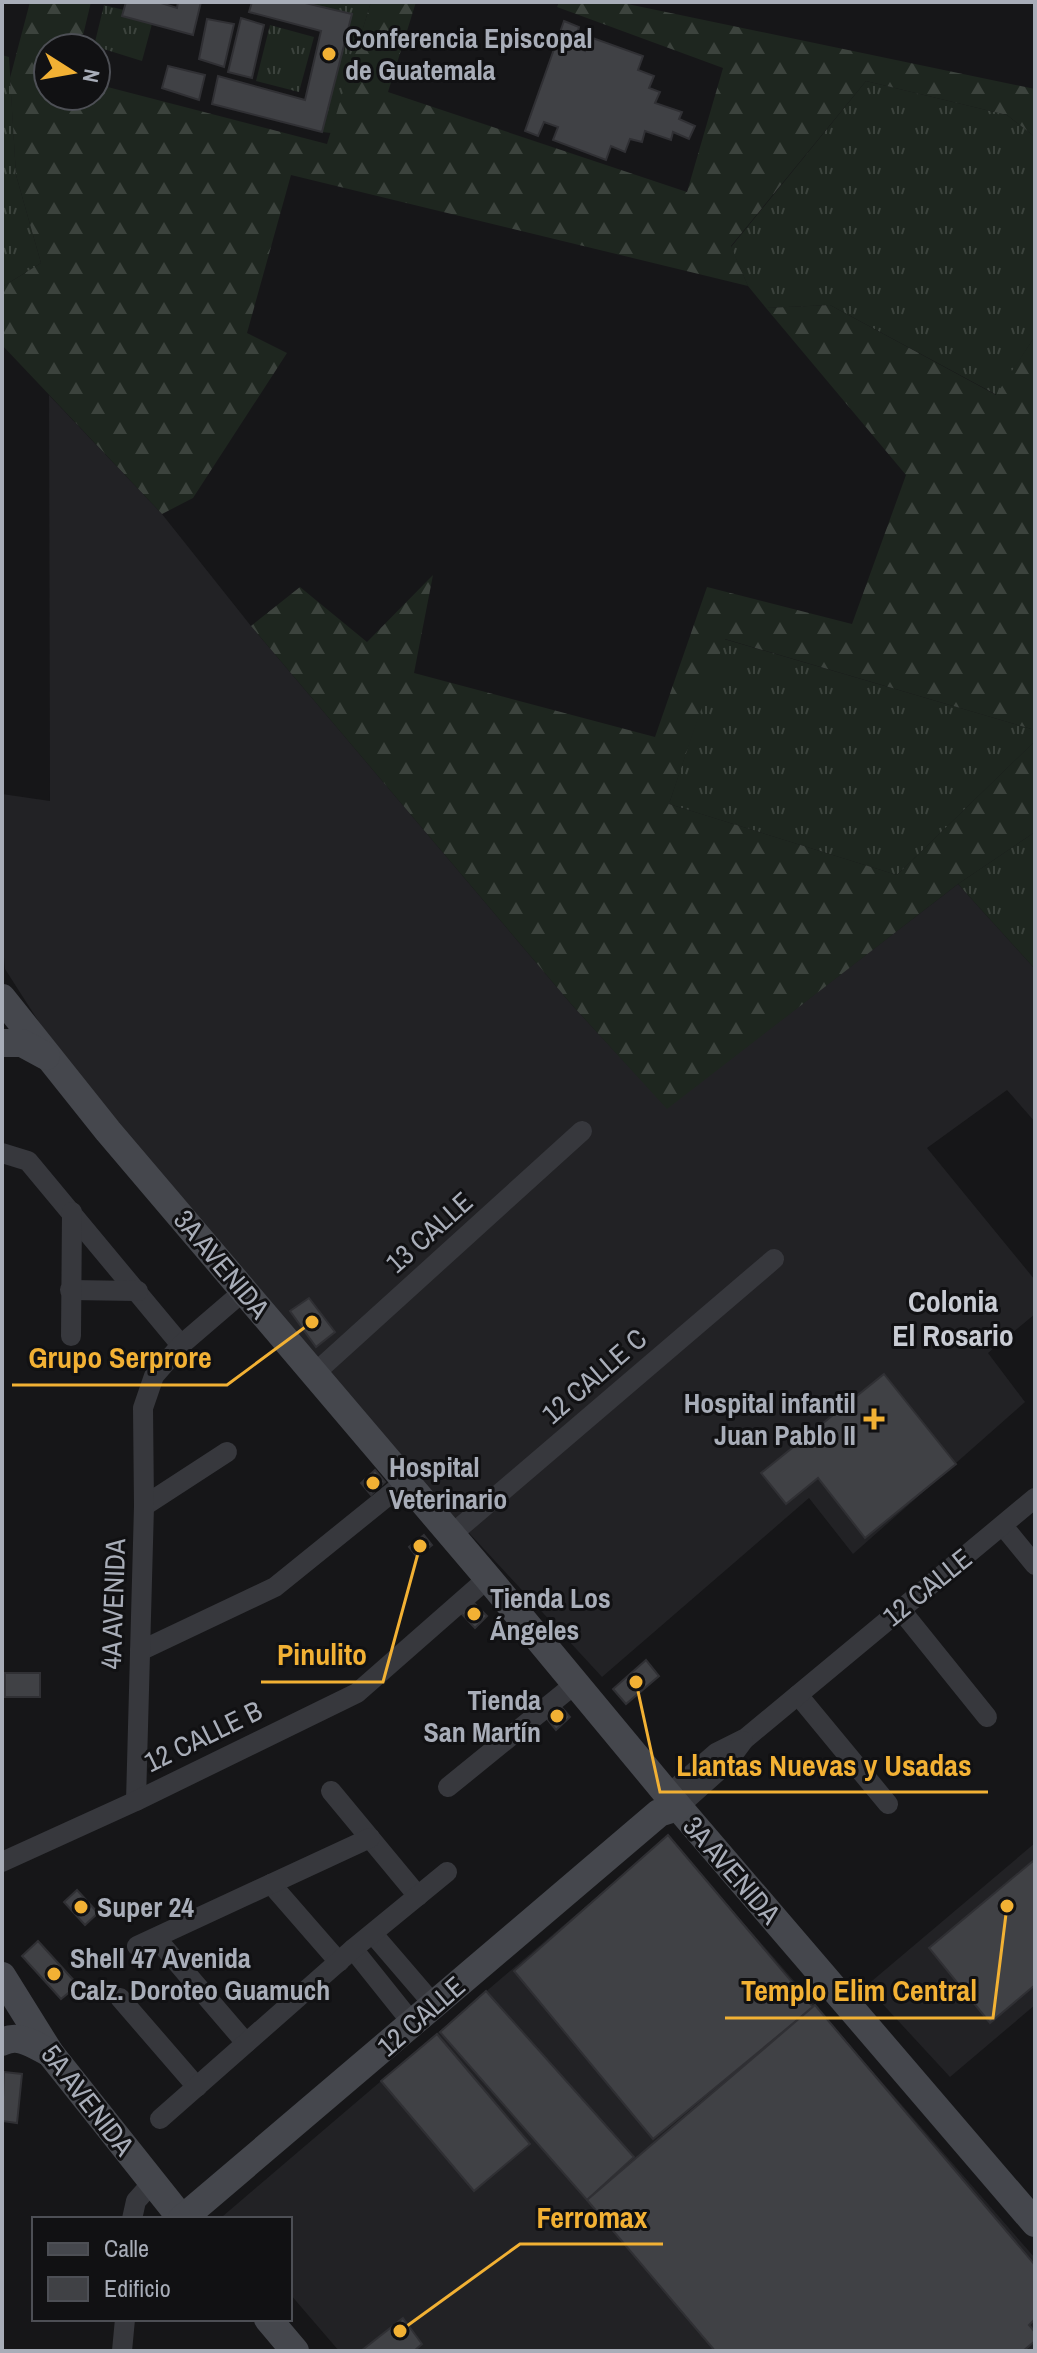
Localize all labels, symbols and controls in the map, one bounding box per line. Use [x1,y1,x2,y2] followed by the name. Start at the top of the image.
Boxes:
[345,19,593,89] place label: Conferencia Episcopal de Guatemala
[32,32,112,112] north arrow
[320,45,338,63] marker: Conferencia Episcopal de Guatemala
[76,67,108,85] text: N
[377,1183,481,1281] street label: 13 CALLE
[165,1202,279,1327] street label: 3A AVENIDA
[892,1281,1014,1355] district label: Colonia El Rosario
[533,1320,655,1432] street label: 12 CALLE C
[12,1331,227,1385] callout: Grupo Serprore
[28,1337,212,1377] text: Grupo Serprore
[684,1384,856,1454] place label: Hospital infantil Juan Pablo II
[863,1408,885,1430] marker: Hospital infantil Juan Pablo II
[389,1448,507,1518] place label: Hospital Veterinario
[364,1474,382,1492] marker: Hospital Veterinario
[92,1537,134,1670] street label: 4A AVENIDA
[874,1539,980,1635] street label: 12 CALLE
[490,1579,611,1649] place label: Tienda Los Ángeles
[465,1605,483,1623] marker: Tienda Los Ángeles
[261,1628,383,1682] callout: Pinulito
[277,1634,367,1674] text: Pinulito
[424,1681,541,1751] place label: Tienda San Martín
[138,1691,268,1781] street label: 12 CALLE B
[548,1707,566,1725] marker: Tienda San Martín
[660,1738,988,1792] callout: Llantas Nuevas y Usadas
[676,1745,972,1785] text: Llantas Nuevas y Usadas
[675,1808,790,1932] street label: 3A AVENIDA
[97,1888,194,1926] place label: Super 24
[72,1898,90,1916] marker: Super 24
[70,1939,330,2009] place label: Shell 47 Avenida Calz. Doroteo Guamuch
[725,1964,993,2018] callout: Templo Elim Central
[45,1965,63,1983] marker: Shell 47 Avenida Calz. Doroteo Guamuch
[369,1967,473,2065] street label: 12 CALLE
[741,1970,977,2010] text: Templo Elim Central
[33,2037,144,2164] street label: 5A AVENIDA
[520,2190,663,2244] callout: Ferromax
[537,2197,648,2237] text: Ferromax
[32,2217,292,2321] legend
[104,2232,149,2264] text: Calle
[104,2272,171,2304] text: Edificio

